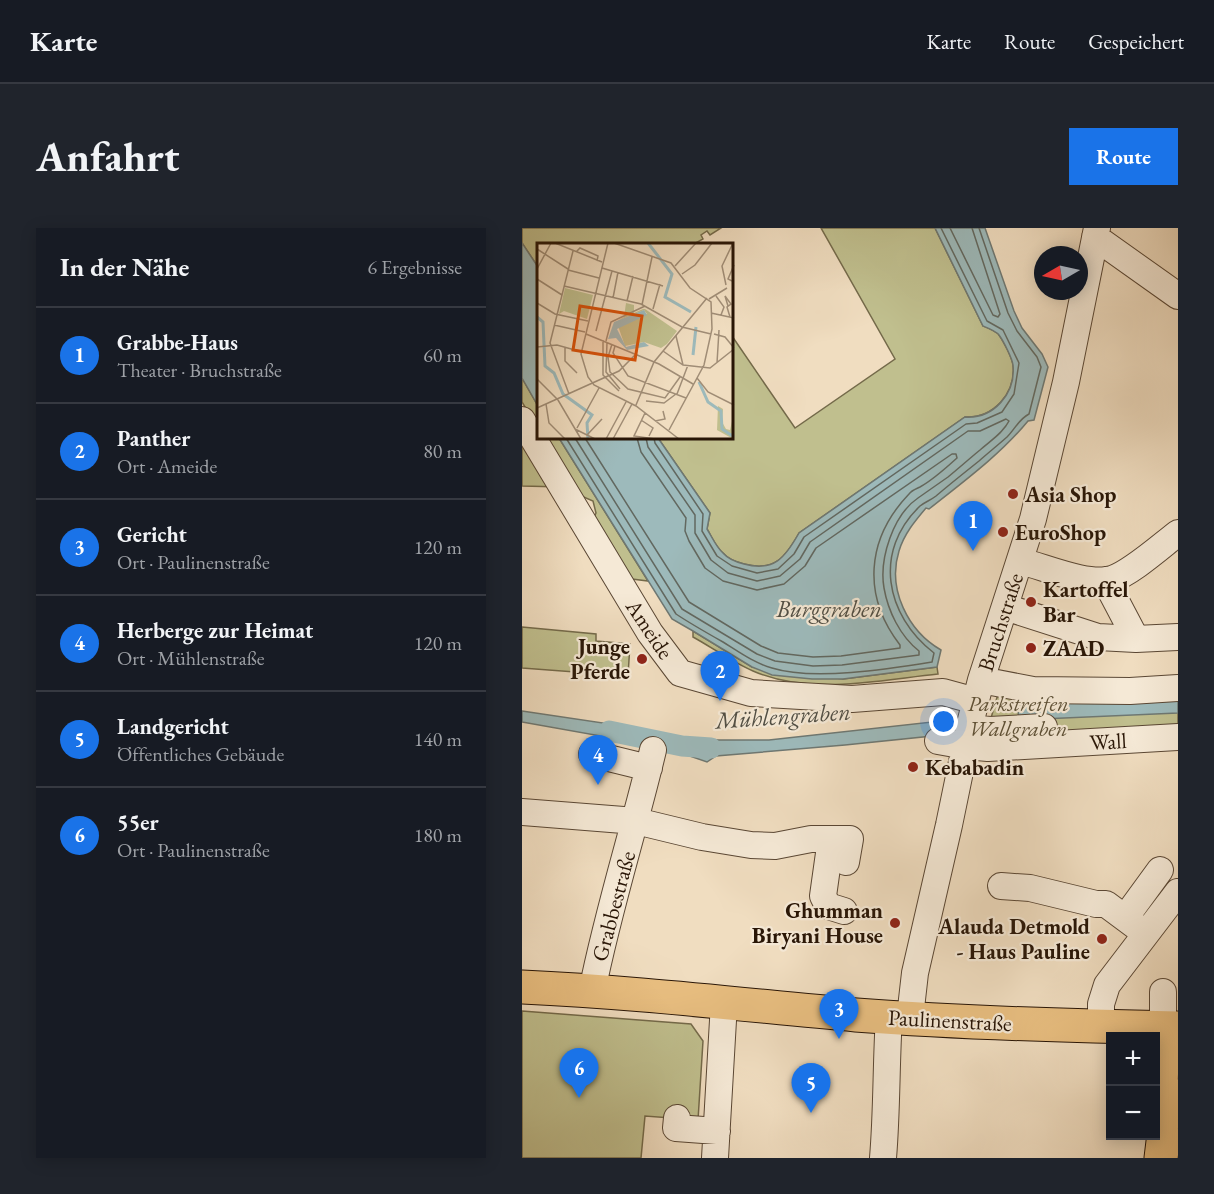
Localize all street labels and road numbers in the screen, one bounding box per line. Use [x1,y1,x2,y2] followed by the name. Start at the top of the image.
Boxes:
[971,569,1030,675] street label: Bruchstraße
[619,593,680,665] street label: Ameide
[1089,726,1127,757] street label: Wall
[585,847,642,965] street label: Grabbestraße
[887,1003,1013,1038] street label: Paulinenstraße

